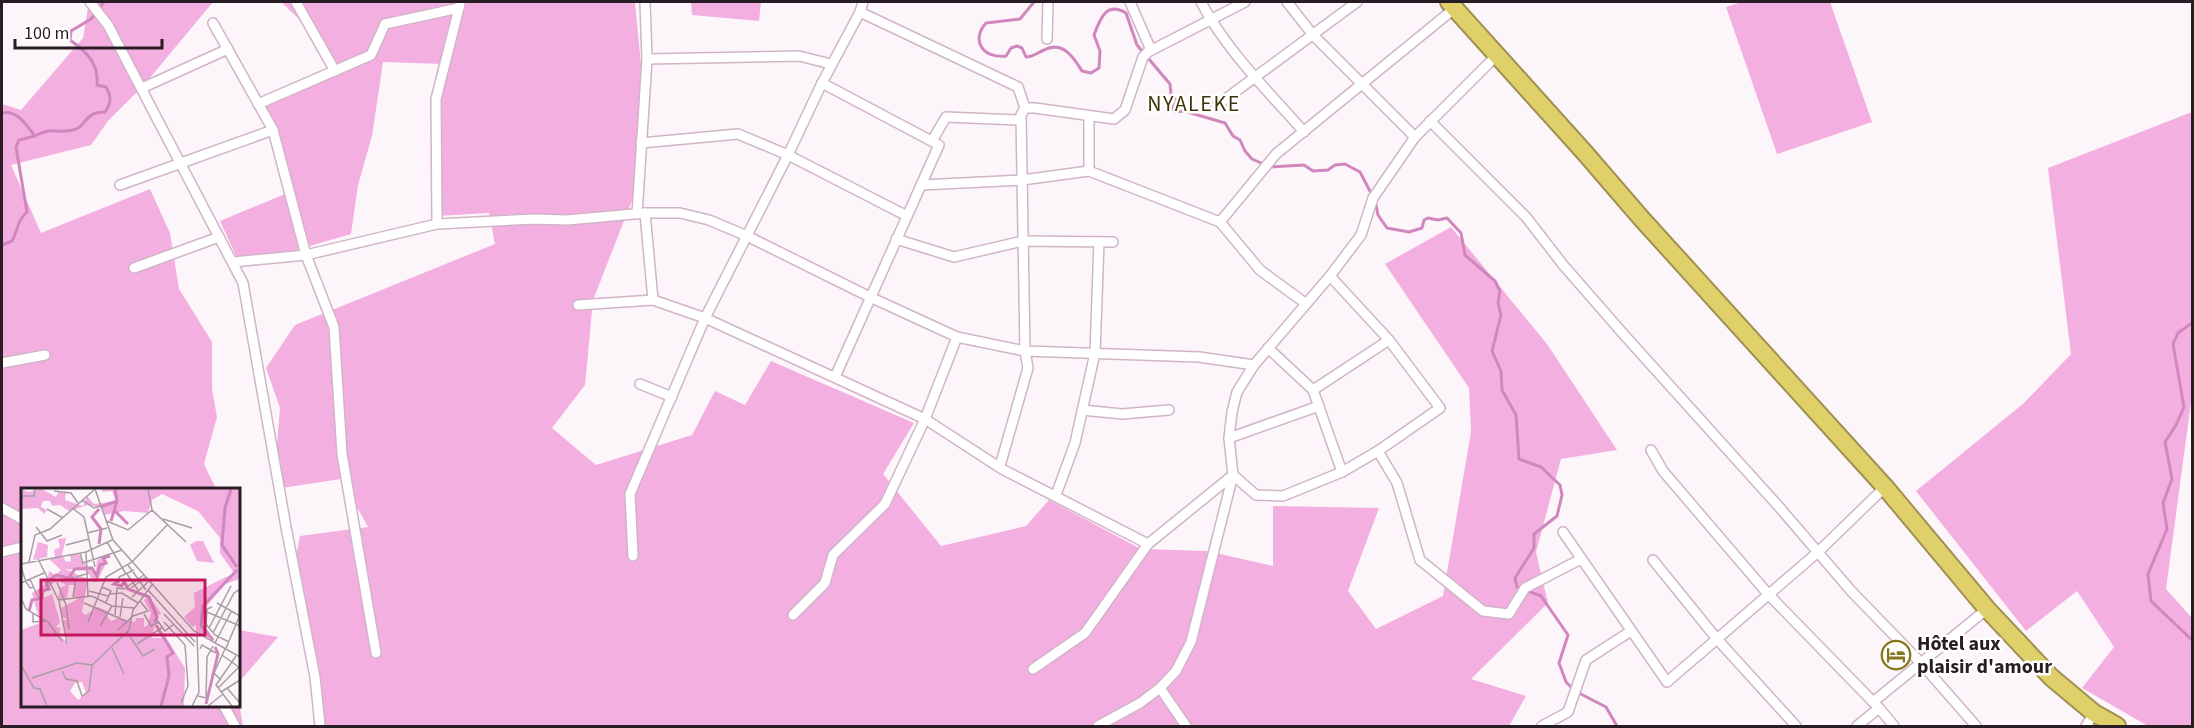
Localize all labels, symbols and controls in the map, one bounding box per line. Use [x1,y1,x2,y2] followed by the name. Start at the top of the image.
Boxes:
[15,12,162,50] scale bar
[24,21,69,46] text: 100 m
[1147,88,1241,120] district label: NYALEKE
[21,488,240,707] inset map
[1917,630,2052,681] place label: Hôtel aux plaisir d'amour
[1880,639,1912,671] hotel icon: Hôtel aux plaisir d'amour

